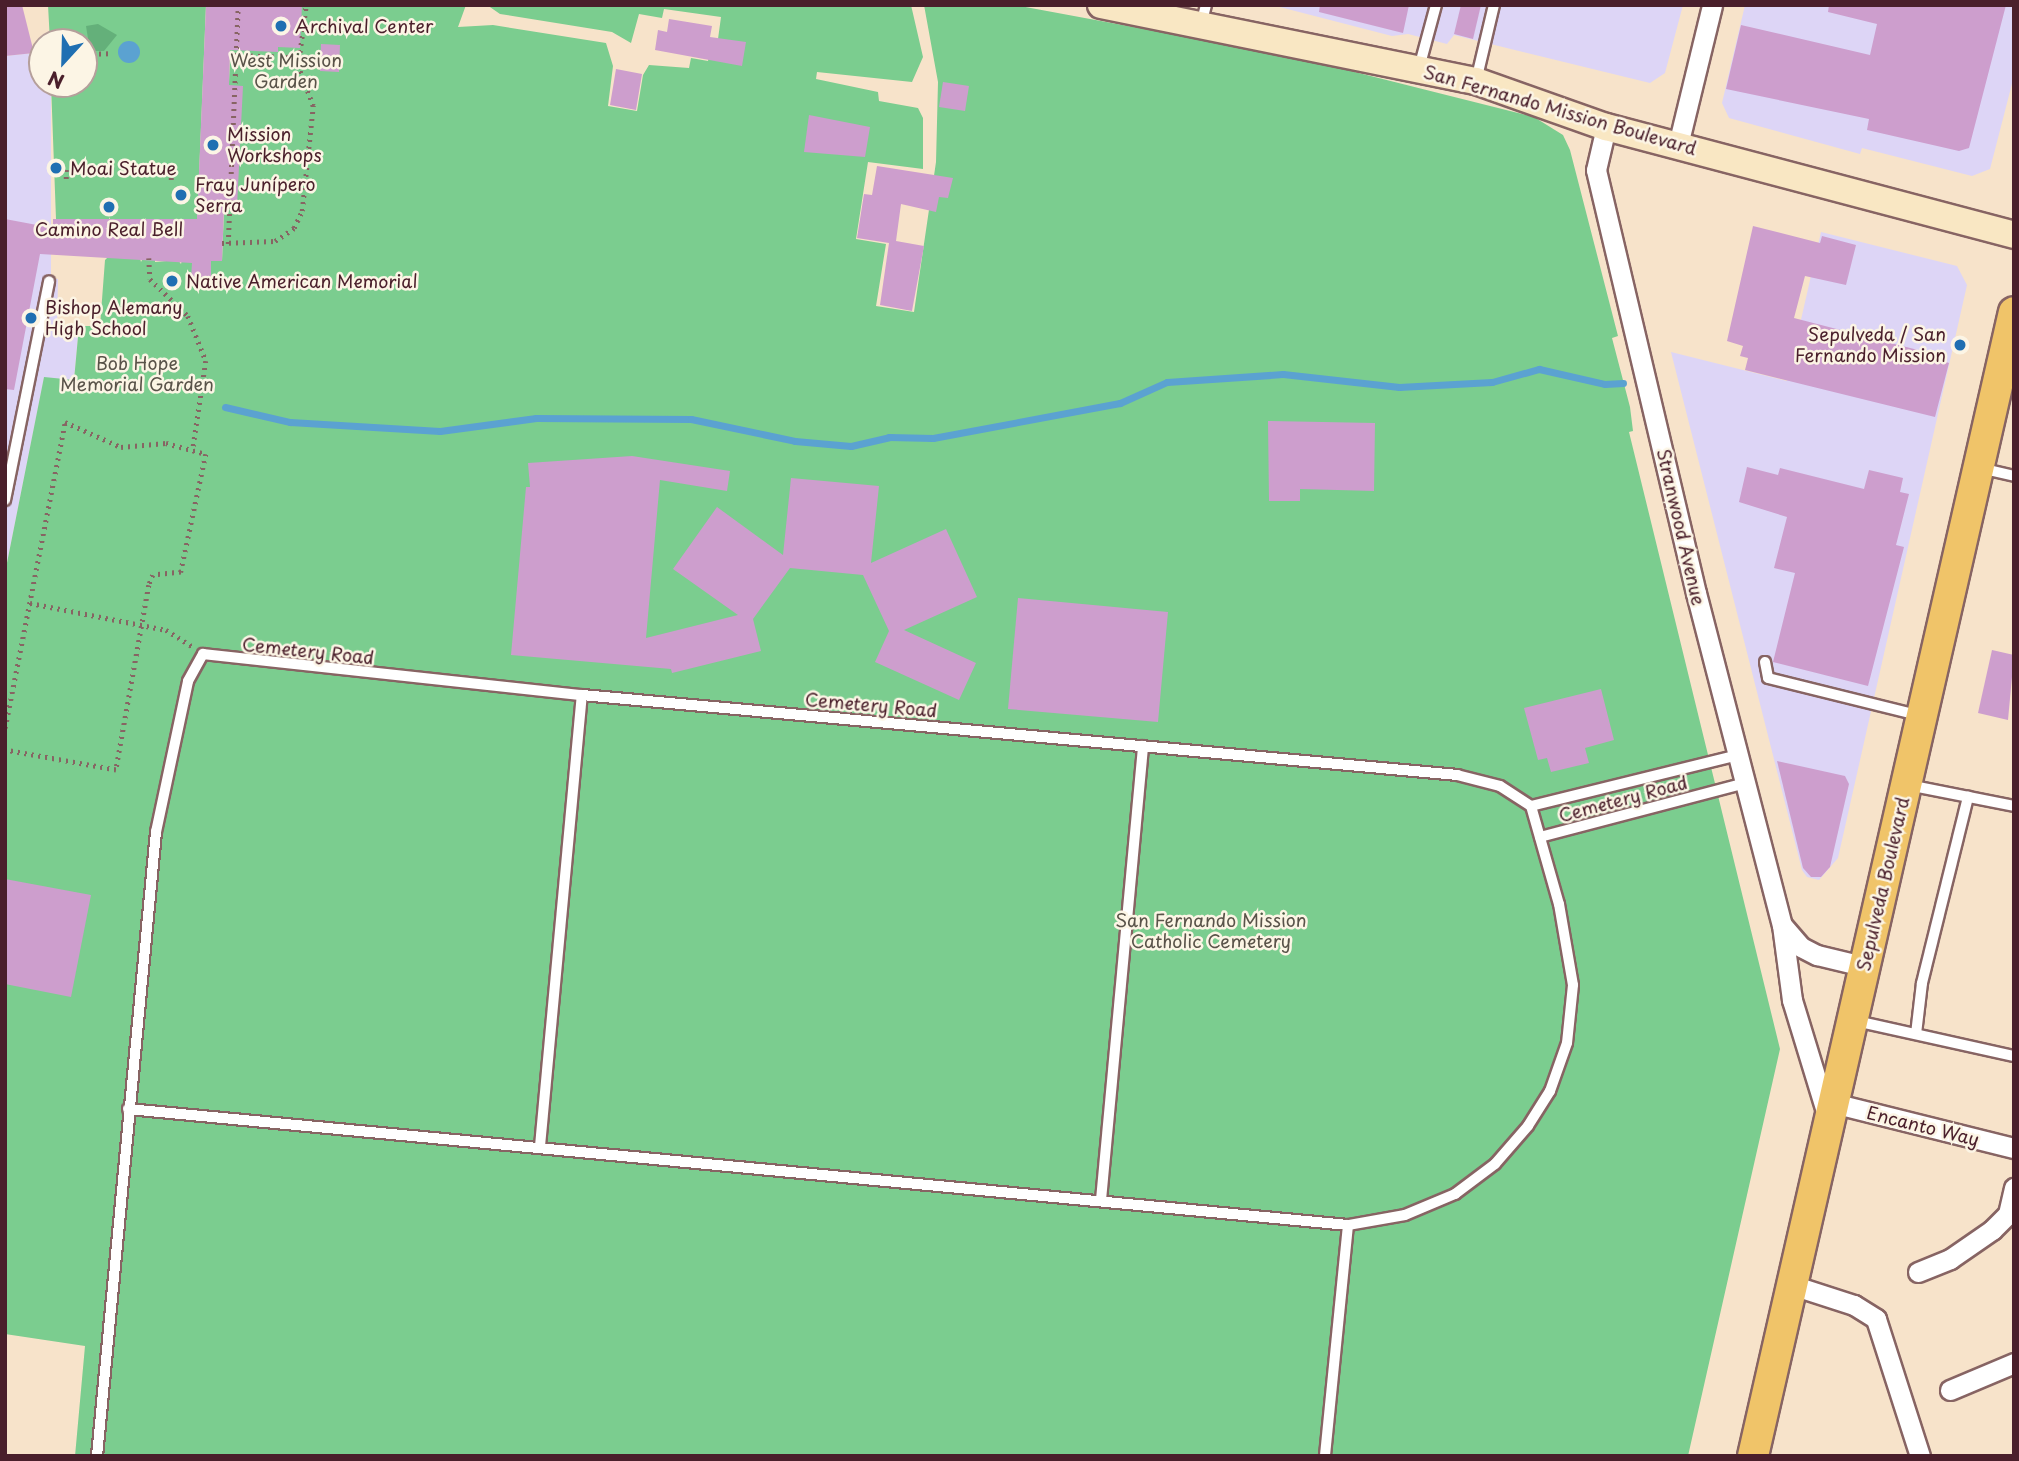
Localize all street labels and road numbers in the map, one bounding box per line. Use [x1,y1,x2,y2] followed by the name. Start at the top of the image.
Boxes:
[1421,61,1699,159] street label: San Fernando Mission Boulevard
[1652,446,1710,608] street label: Stranwood Avenue
[241,633,375,669] street label: Cemetery Road
[804,688,938,722] street label: Cemetery Road
[1556,771,1690,827] street label: Cemetery Road
[1852,794,1914,974] street label: Sepulveda Boulevard
[1864,1102,1982,1150] street label: Encanto Way

